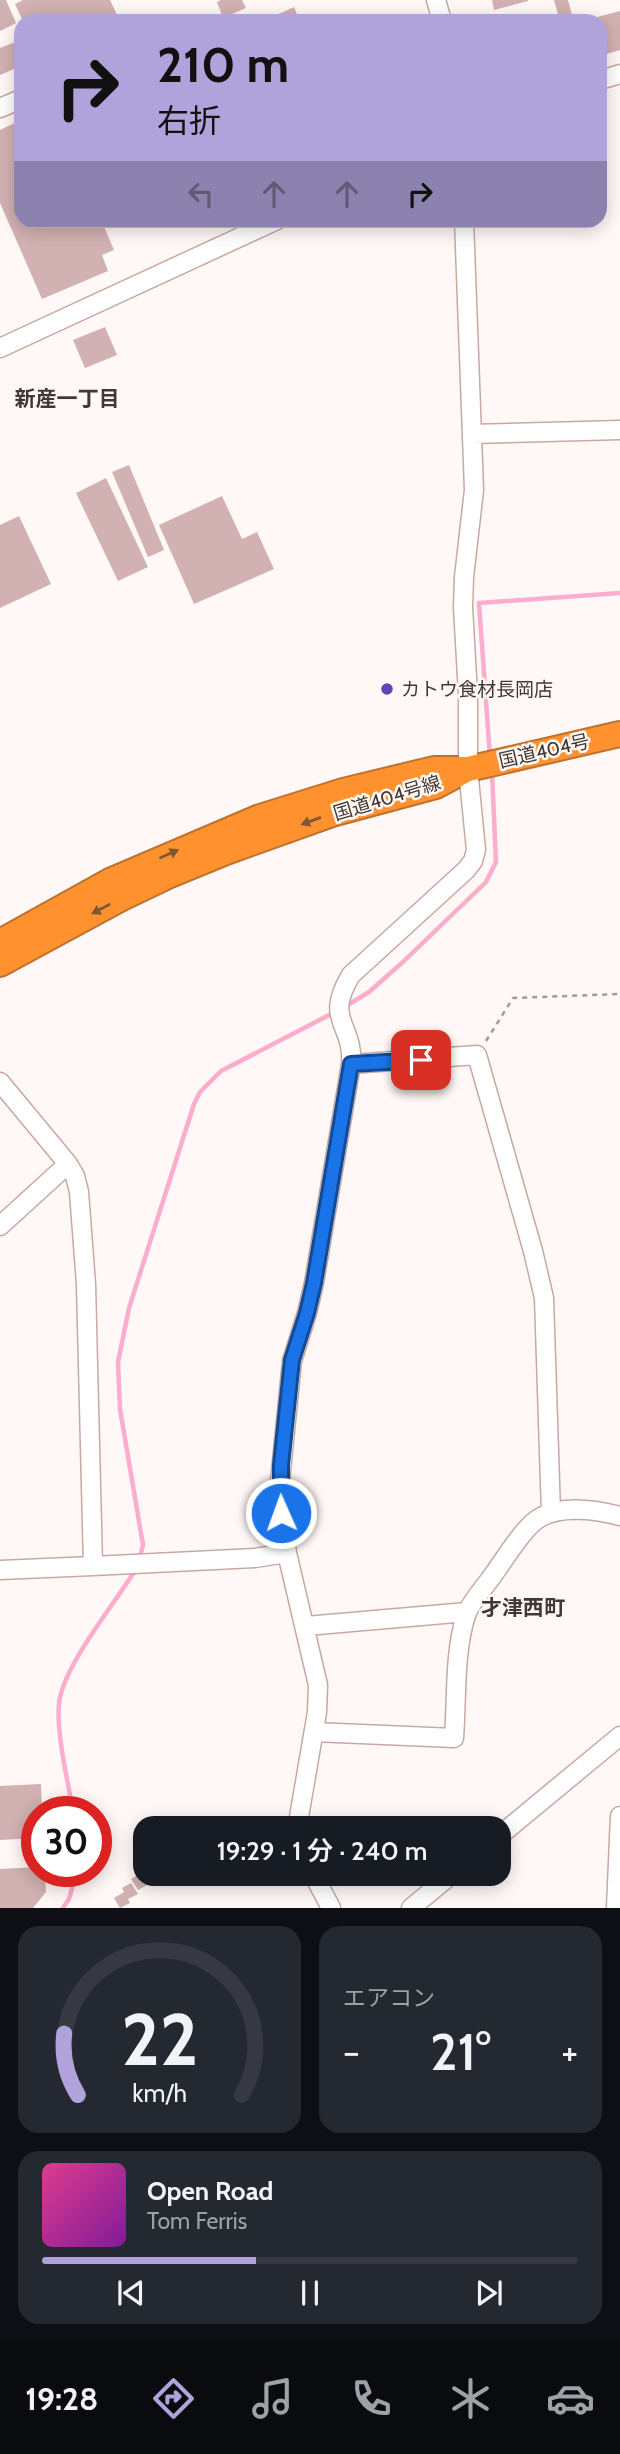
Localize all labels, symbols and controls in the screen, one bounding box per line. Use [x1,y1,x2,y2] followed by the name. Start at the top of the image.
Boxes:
[157,35,289,94] text: 210 m
[42,42,133,133] icon: right
[157,101,221,140] text: 右折
[182,175,220,213] icon: left
[255,175,293,213] icon: ahead
[328,175,366,213] icon: ahead
[401,175,439,213] icon: right
[15,386,120,411] district label: 新産一丁目
[401,678,553,701] place label: カトウ食材長岡店
[379,681,395,697] marker: カトウ食材長岡店
[496,729,592,773] street label: 国道404号
[330,771,444,825] street label: 国道404号線
[300,816,321,827] one-way arrow
[159,848,179,860] one-way arrow
[91,903,111,915] one-way arrow
[391,1030,451,1090] pin
[402,1041,440,1079] icon: arrive
[244,1476,318,1550] position arrow
[481,1595,565,1620] district label: 才津西町
[21,1796,112,1887] speed limit sign: 30
[217,1835,427,1867] text: 19:29 · 1 分 · 240 m
[343,1984,435,2012] text: エアコン
[121,1996,198,2084] text: 22
[430,2020,491,2083] text: 21°
[343,2028,360,2075] text: −
[561,2028,578,2075] text: +
[132,2078,187,2108] text: km/h
[147,2175,273,2207] text: Open Road
[147,2207,247,2235] text: Tom Ferris
[112,2274,150,2312] icon: previous
[291,2274,329,2312] icon: pause
[470,2274,508,2312] icon: next
[149,2374,198,2423] icon: directions
[248,2374,297,2423] icon: music
[347,2374,396,2423] icon: phone
[446,2374,495,2423] icon: climate
[546,2374,595,2423] icon: car
[25,2379,98,2418] text: 19:28

